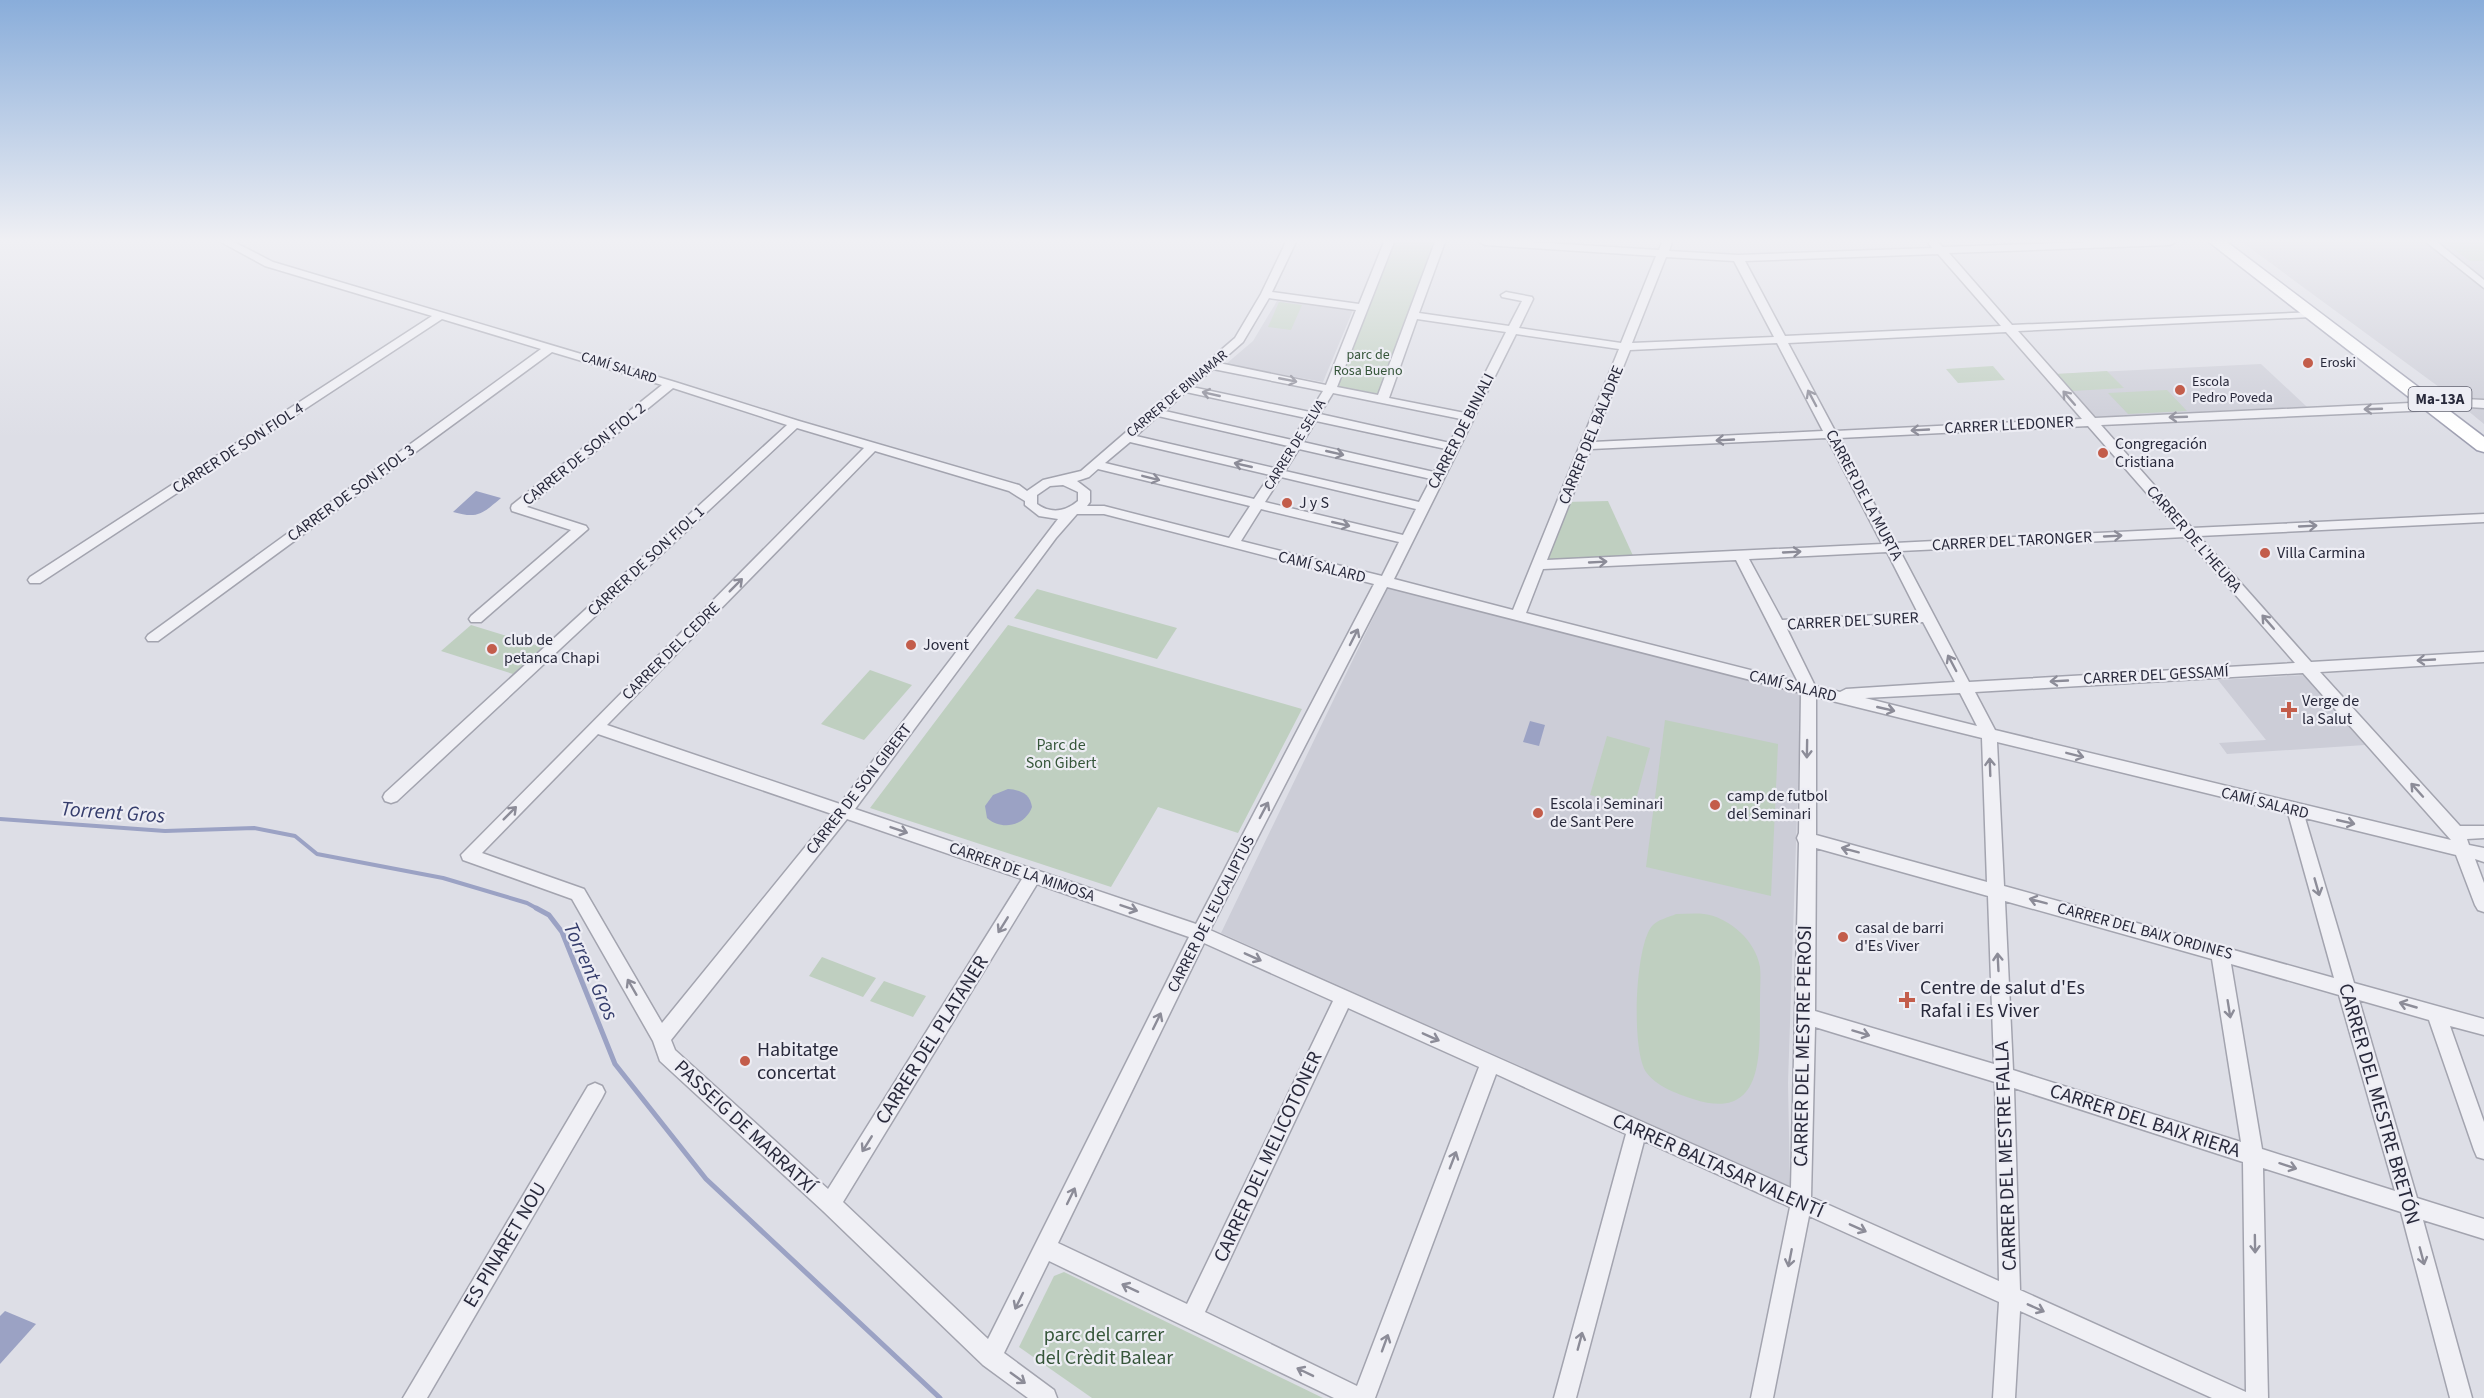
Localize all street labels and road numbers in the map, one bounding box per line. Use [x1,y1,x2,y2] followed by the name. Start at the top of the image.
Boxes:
[1122,346,1232,442] street label: CARRER DE BINIAMAR
[579,347,659,389] street label: CAMÍ SALARD
[1553,362,1629,508] street label: CARRER DEL BALADRE
[1422,369,1500,493] street label: CARRER DE BINIALI
[2408,387,2472,411] road number: Ma-13A
[1259,395,1331,494] street label: CARRER DE SELVA
[168,397,308,499] street label: CARRER DE SON FIOL 4
[518,397,650,511] street label: CARRER DE SON FIOL 2
[1944,411,2074,439] street label: CARRER LLEDONER
[1820,426,1908,565] street label: CARRER DE LA MURTA
[283,439,419,547] street label: CARRER DE SON FIOL 3
[2141,481,2247,598] street label: CARRER DE L'HEURA
[583,501,709,621] street label: CARRER DE SON FIOL 1
[1931,526,2093,556] street label: CARRER DEL TARONGER
[1276,545,1368,589] street label: CAMÍ SALARD
[617,597,725,705] street label: CARRER DEL CEDRE
[1787,607,1919,635] street label: CARRER DEL SURER
[2083,660,2230,690] street label: CARRER DEL GESSAMÍ
[1747,664,1839,708] street label: CAMÍ SALARD
[801,719,917,859] street label: CARRER DE SON GIBERT
[2219,781,2311,825] street label: CAMÍ SALARD
[1162,832,1260,996] street label: CARRER DE L'EUCALIPTUS
[946,837,1098,907] street label: CARRER DE LA MIMOSA
[2055,897,2235,965] street label: CARRER DEL BAIX ORDINES
[1787,925,1819,1167] street label: CARRER DEL MESTRE PEROSI
[869,950,995,1130] street label: CARRER DEL PLATANER
[2331,980,2427,1228] street label: CARRER DEL MESTRE BRETÓN
[1988,1041,2024,1271] street label: CARRER DEL MESTRE FALLA
[1207,1047,1329,1267] street label: CARRER DEL MELICOTONER
[668,1054,823,1201] street label: PASSEIG DE MARRATXÍ
[2046,1077,2244,1165] street label: CARRER DEL BAIX RIERA
[1608,1107,1829,1226] street label: CARRER BALTASAR VALENTÍ
[457,1177,553,1313] street label: ES PINARET NOU

